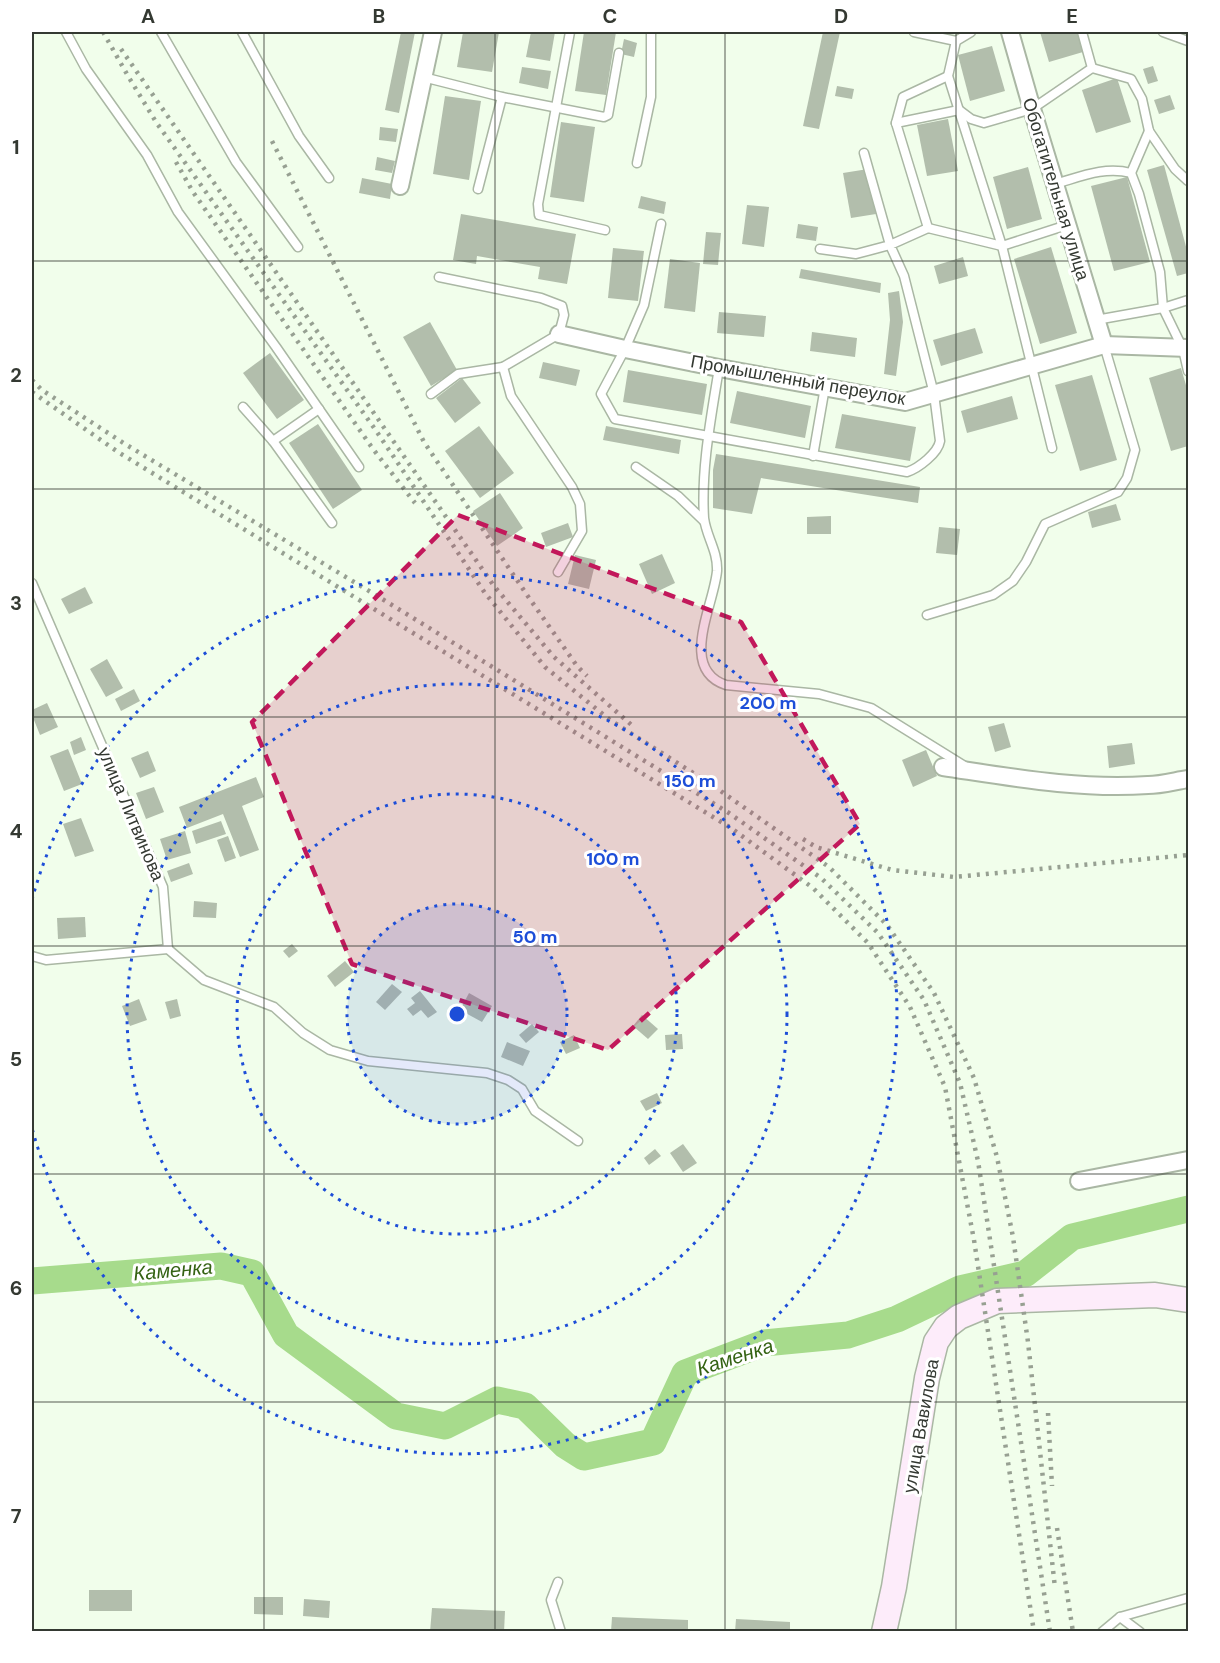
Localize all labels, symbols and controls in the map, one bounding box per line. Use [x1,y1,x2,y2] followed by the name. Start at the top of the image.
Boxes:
[141,3,155,29] text: A
[373,3,385,29] text: B
[603,3,617,29] text: C
[834,3,848,29] text: D
[1066,3,1078,29] text: E
[1017,95,1095,284] street label: Обогатительная улица
[12,134,20,160] text: 1
[689,349,907,411] street label: Промышленный переулок
[10,362,22,388] text: 2
[10,590,22,616] text: 3
[740,691,796,715] text: 200 m
[92,743,170,886] street label: улица Литвинова
[664,769,716,793] text: 150 m
[10,818,23,844] text: 4
[586,847,640,871] text: 100 m
[512,925,558,949] text: 50 m
[447,1004,467,1024] centre of rings
[10,1046,22,1072] text: 5
[132,1254,214,1286] water label: Каменка
[10,1275,22,1301] text: 6
[693,1332,777,1382] water label: Каменка
[897,1356,945,1495] street label: улица Вавилова
[11,1503,22,1529] text: 7

